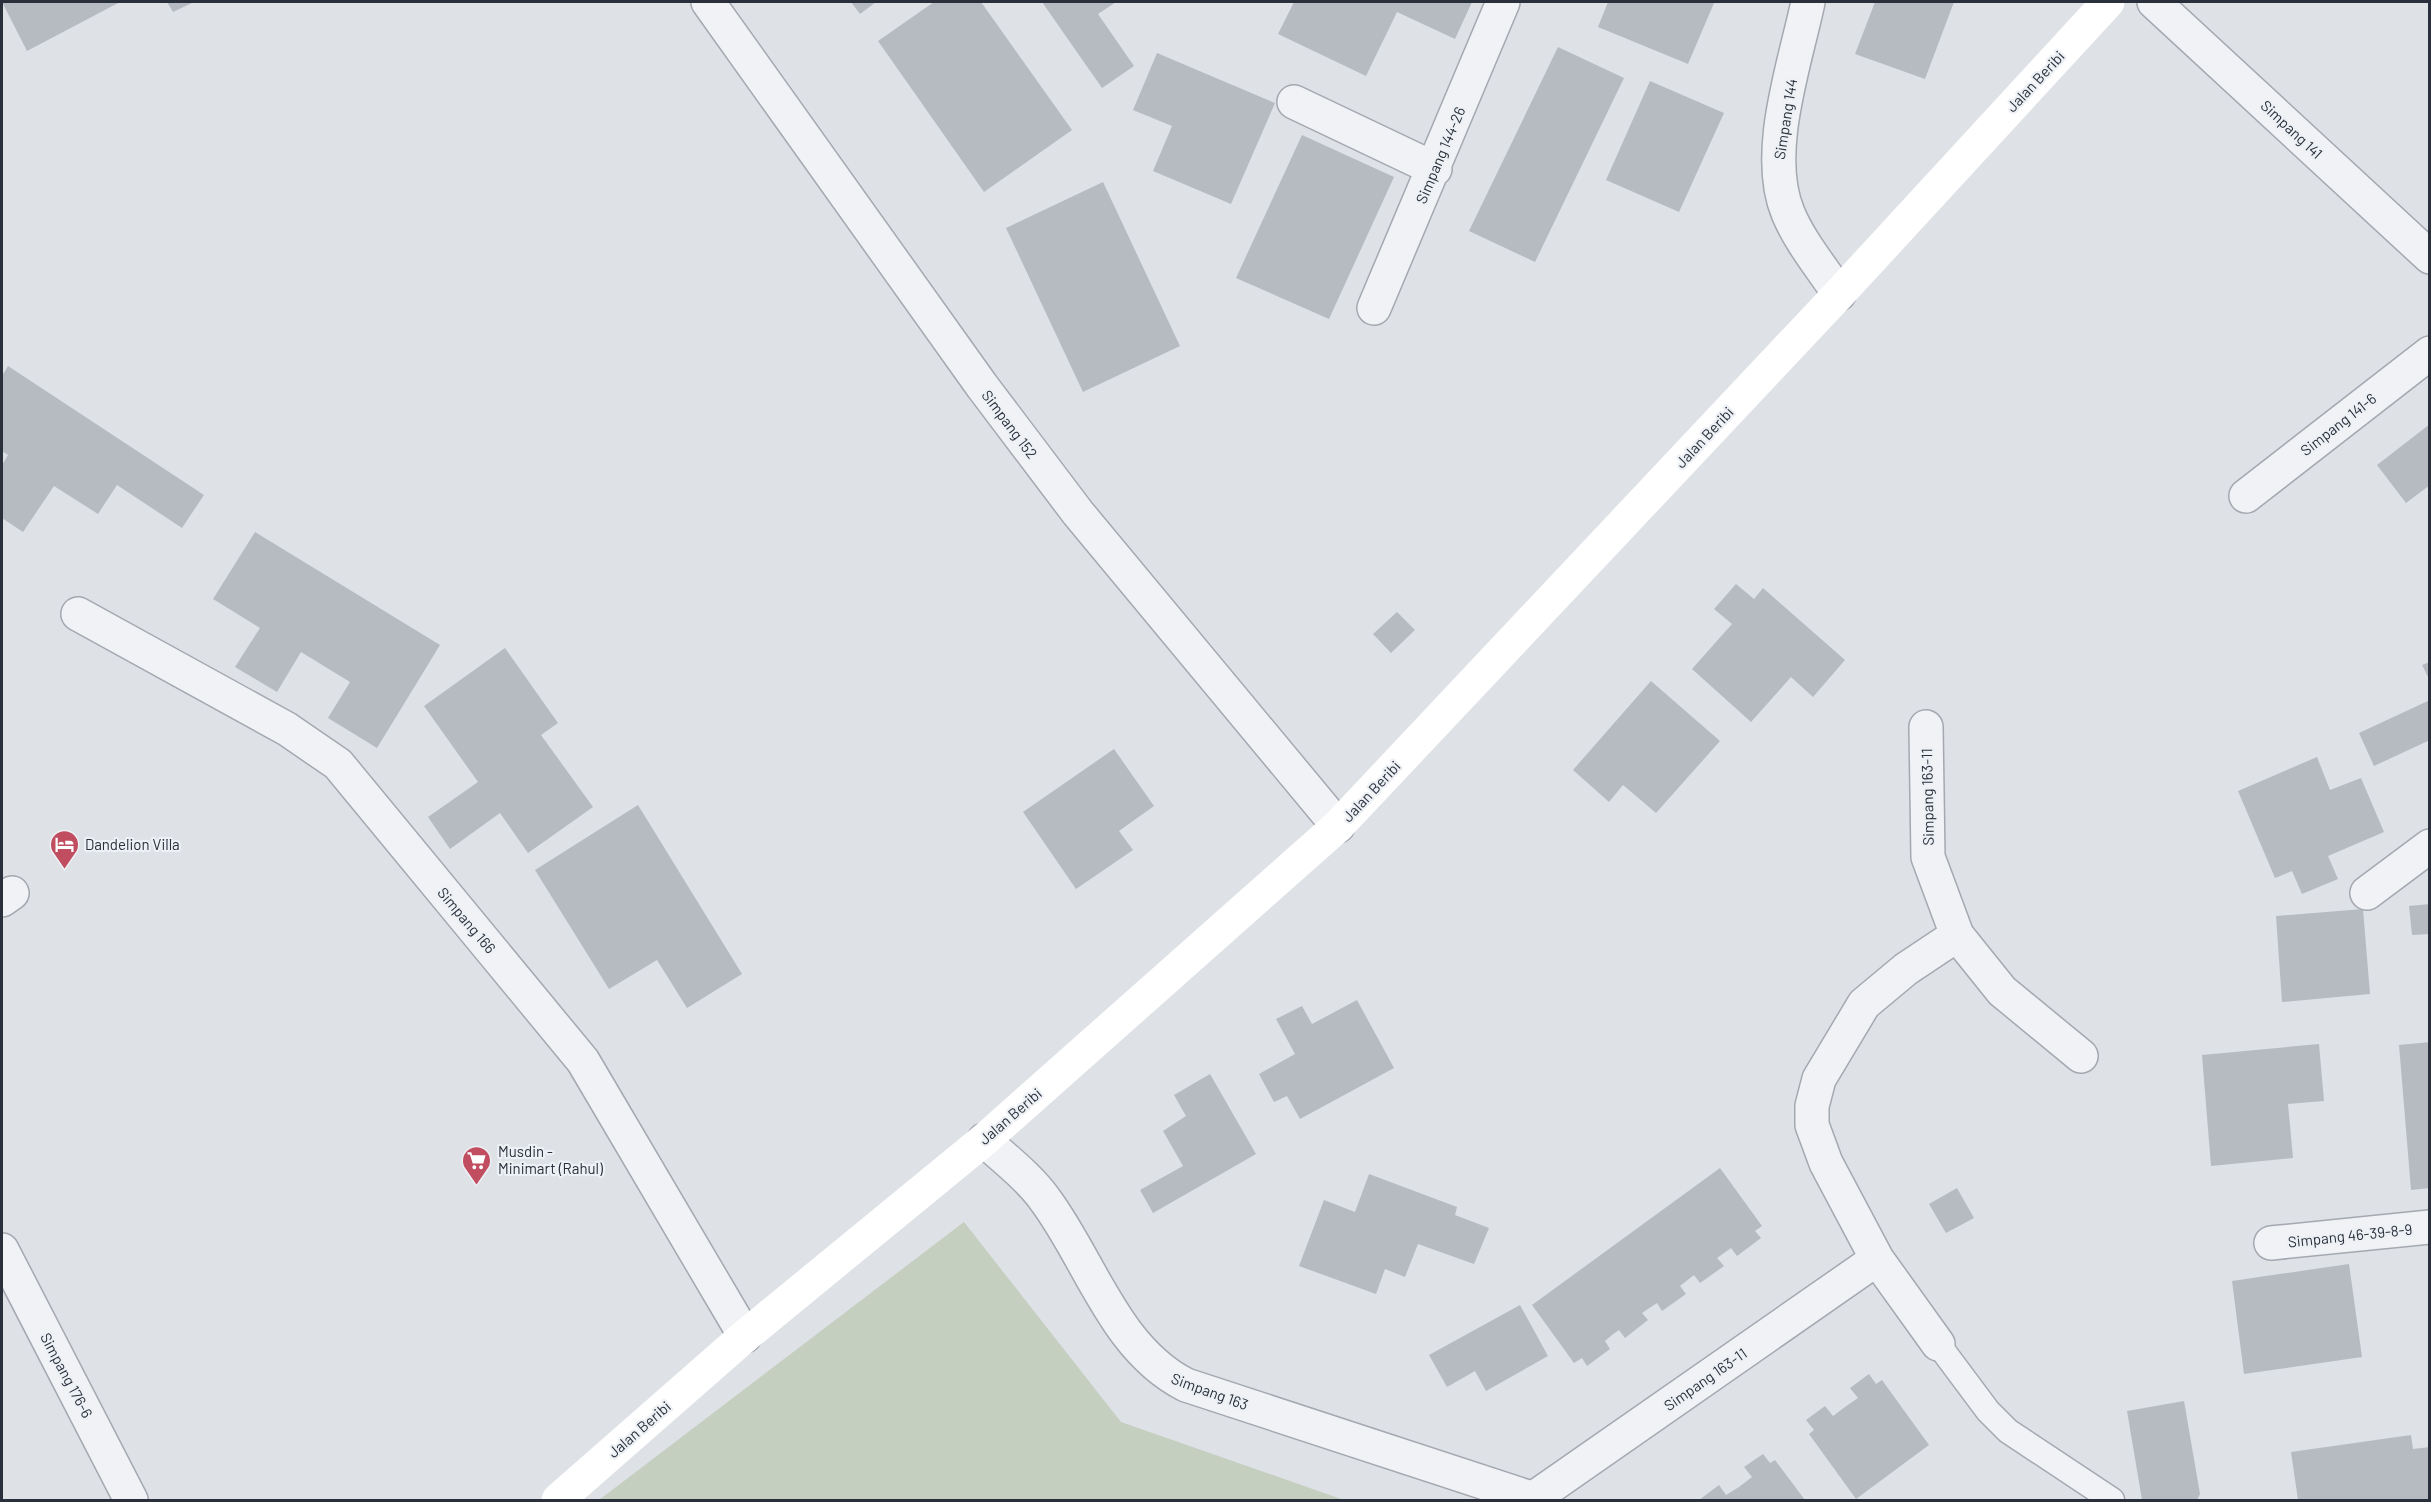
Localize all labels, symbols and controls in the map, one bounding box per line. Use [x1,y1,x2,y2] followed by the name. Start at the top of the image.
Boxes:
[2002,47,2068,115] street label: Jalan Beribi
[1770,77,1800,161] street label: Simpang 144
[2258,96,2326,162] street label: Simpang 141
[1411,104,1469,206] street label: Simpang 144-26
[978,386,1042,462] street label: Simpang 152
[2297,389,2379,459] street label: Simpang 141-6
[1671,403,1737,471] street label: Jalan Beribi
[1917,748,1937,846] street label: Simpang 163-11
[1338,757,1404,825] street label: Jalan Beribi
[48,828,80,870] hotel icon: Dandelion Villa
[85,835,180,853] place label: Dandelion Villa
[434,883,500,957] street label: Simpang 166
[975,1084,1045,1148] street label: Jalan Beribi
[498,1142,603,1177] place label: Musdin - Minimart (Rahul)
[461,1144,493,1186] supermarket icon: Musdin - Minimart (Rahul)
[2287,1220,2413,1250] street label: Simpang 46-39-8-9
[37,1329,97,1421] street label: Simpang 176-6
[1660,1344,1750,1414] street label: Simpang 163-11
[1169,1369,1251,1413] street label: Simpang 163
[604,1397,674,1461] street label: Jalan Beribi

